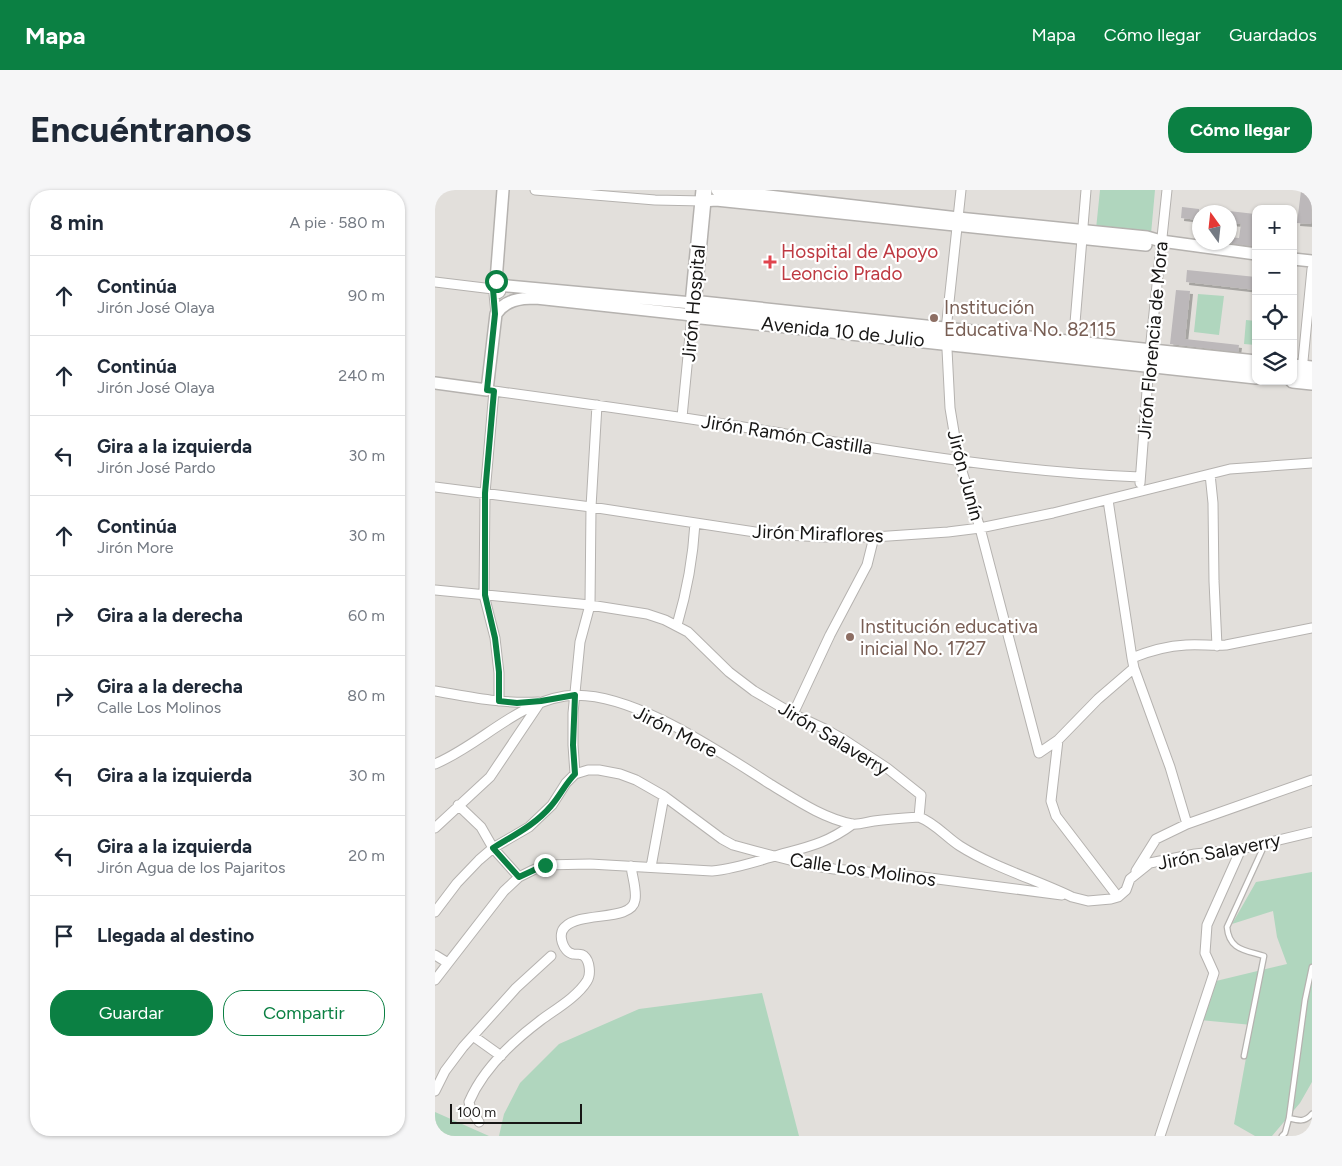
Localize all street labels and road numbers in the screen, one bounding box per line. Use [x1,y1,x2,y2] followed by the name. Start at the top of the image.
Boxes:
[1132,240,1173,440] street label: Jirón Florencia de Mora
[677,243,710,363] street label: Jirón Hospital
[760,311,926,352] street label: Avenida 10 de Julio
[700,410,874,459] street label: Jirón Ramón Castilla
[942,427,989,523] street label: Jirón Junín
[752,520,884,547] street label: Jirón Miraflores
[774,696,893,780] street label: Jirón Salaverry
[630,701,721,762] street label: Jirón More
[1156,828,1283,875] street label: Jirón Salaverry
[788,848,938,891] street label: Calle Los Molinos

